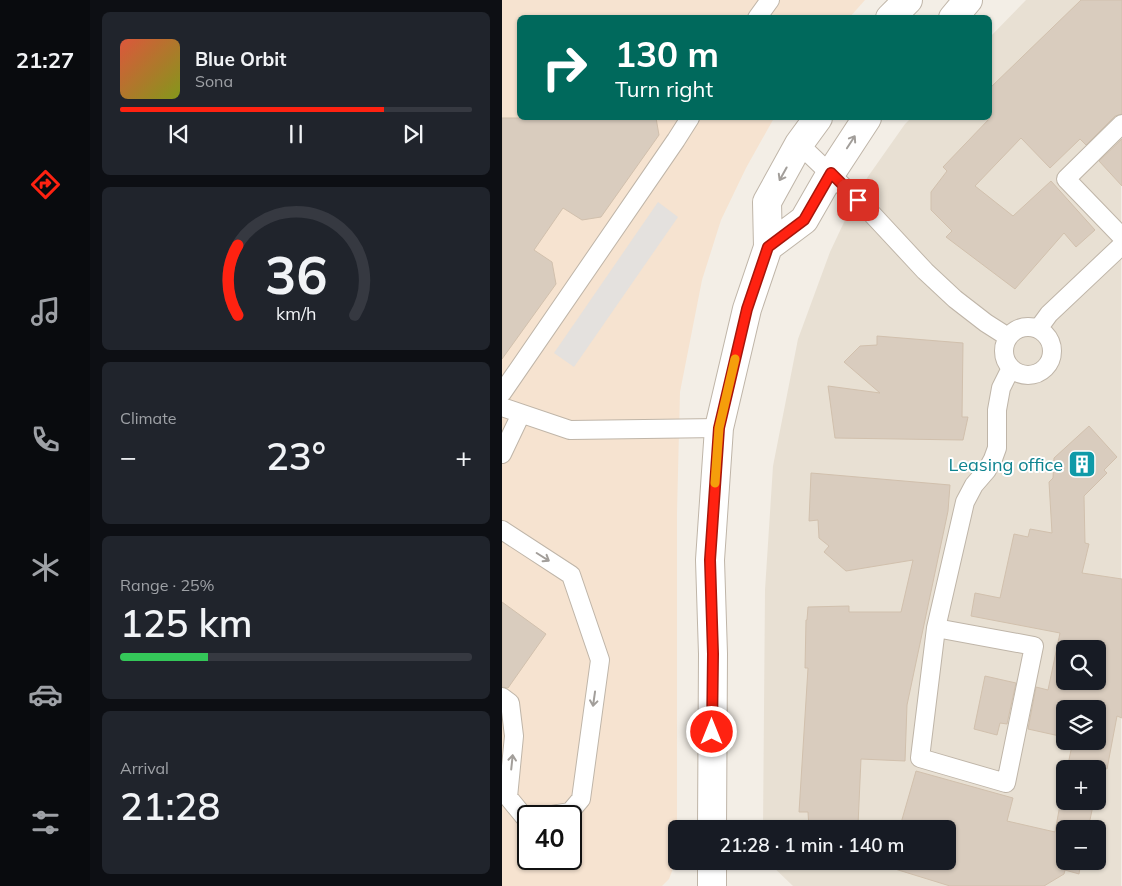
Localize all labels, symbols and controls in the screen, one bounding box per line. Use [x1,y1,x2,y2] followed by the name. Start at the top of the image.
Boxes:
[615,32,719,76] text: 130 m
[532,35,597,100] icon: right
[16,46,74,74] text: 21:27
[195,47,286,71] text: Blue Orbit
[195,71,233,91] text: Sona
[615,75,713,103] text: Turn right
[165,120,193,148] icon: previous
[282,120,310,148] icon: pause
[399,120,427,148] icon: next
[846,136,856,150] one-way arrow
[777,166,787,180] one-way arrow
[28,167,63,202] icon: directions
[837,179,879,221] pin
[844,186,872,214] icon: arrive
[265,242,327,307] text: 36
[28,294,63,329] icon: music
[276,302,316,324] text: km/h
[120,408,176,428] text: Climate
[28,422,63,457] icon: phone
[266,432,326,480] text: 23°
[120,439,137,474] text: −
[455,439,472,474] text: +
[1067,449,1097,479] building icon: Leasing office
[949,453,1063,476] place label: Leasing office
[28,550,63,585] icon: climate
[535,553,549,563] one-way arrow
[120,575,215,595] text: Range · 25%
[120,599,253,647] text: 125 km
[1056,640,1106,870] map controls
[1056,640,1106,690] button: search
[28,677,63,712] icon: car
[589,691,599,707] one-way arrow
[1056,700,1106,750] button: layers
[685,705,737,757] position arrow
[507,754,517,770] one-way arrow
[120,758,169,778] text: Arrival
[1056,760,1106,810] button: +
[120,782,220,830] text: 21:28
[28,805,63,840] icon: filters
[517,805,582,870] speed limit sign: 40
[1056,820,1106,870] button: −
[719,833,905,857] text: 21:28 · 1 min · 140 m

